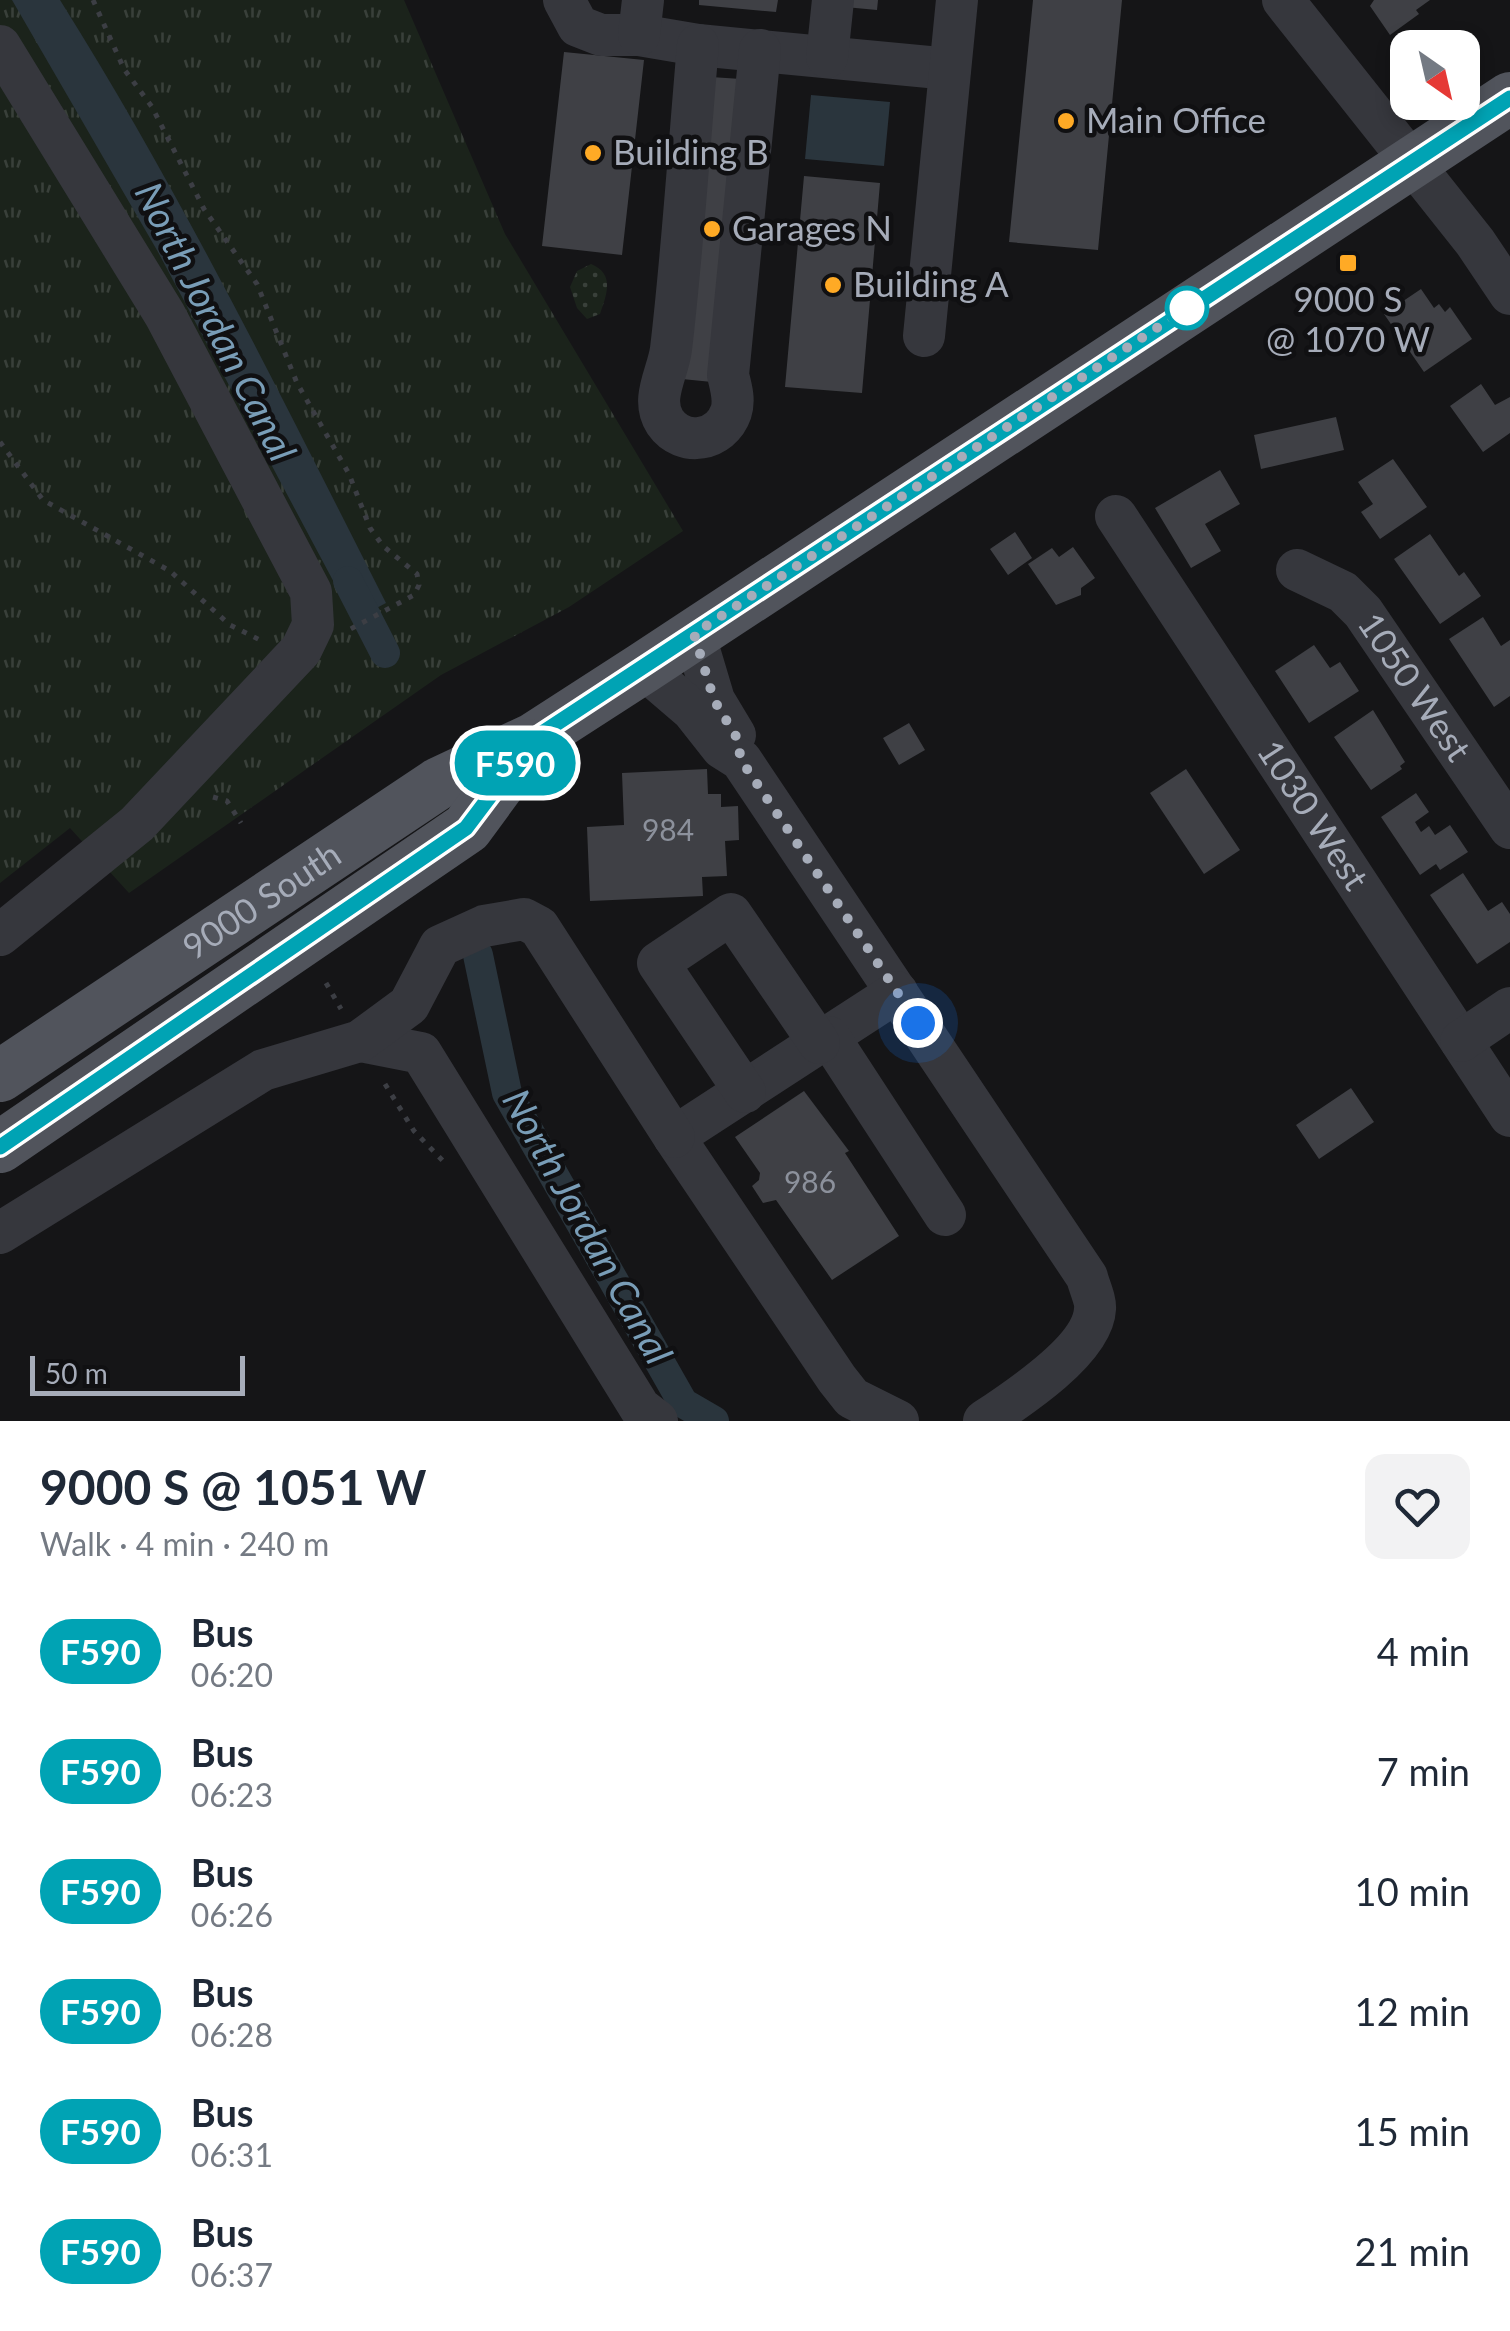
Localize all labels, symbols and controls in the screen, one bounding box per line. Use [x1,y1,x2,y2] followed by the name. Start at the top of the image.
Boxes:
[1390,30,1480,120] north arrow
[1390,30,1480,120] map controls
[1086,98,1266,140] place label: Main Office
[1055,110,1077,132] marker: Main Office
[613,130,769,172] place label: Building B
[582,142,604,164] marker: Building B
[127,174,307,468] water label: North Jordan Canal
[732,206,892,248] place label: Garages N
[701,218,723,240] marker: Garages N
[1337,252,1359,274] marker: 9000 S @ 1070 W
[853,262,1009,304] place label: Building A
[822,274,844,296] marker: Building A
[1266,277,1430,359] place label: 9000 S @ 1070 W
[1166,287,1208,329] unlabelled marker
[1350,604,1481,768] street label: 1050 West
[445,730,585,796] line badge: F590
[1250,731,1379,897] street label: 1030 West
[475,742,555,784] text: F590
[642,811,694,847] house number: 984
[174,832,348,967] street label: 9000 South
[893,998,943,1048] your location
[494,1081,683,1371] water label: North Jordan Canal
[784,1163,836,1199] house number: 986
[30,1351,245,1396] scale bar
[45,1356,108,1390] text: 50 m
[1365,1454,1470,1559] button: heart
[40,1458,426,1515] text: 9000 S @ 1051 W
[40,1524,329,1563] text: Walk · 4 min · 240 m
[191,1609,254,1655] text: Bus
[1377,1628,1470,1674] text: 4 min
[60,1630,141,1672] text: F590
[191,1655,273,1694] text: 06:20
[191,1729,254,1775] text: Bus
[1377,1748,1470,1794] text: 7 min
[60,1750,141,1792] text: F590
[191,1775,273,1814] text: 06:23
[191,1849,254,1895] text: Bus
[1355,1868,1470,1914] text: 10 min
[60,1870,141,1912] text: F590
[191,1895,273,1934] text: 06:26
[191,1969,254,2015] text: Bus
[1355,1988,1470,2034] text: 12 min
[60,1990,141,2032] text: F590
[191,2015,273,2054] text: 06:28
[191,2089,254,2135] text: Bus
[1355,2108,1470,2154] text: 15 min
[60,2110,141,2152] text: F590
[191,2135,273,2174] text: 06:31
[191,2209,254,2255] text: Bus
[1355,2228,1470,2274] text: 21 min
[60,2230,141,2272] text: F590
[191,2255,273,2294] text: 06:37

